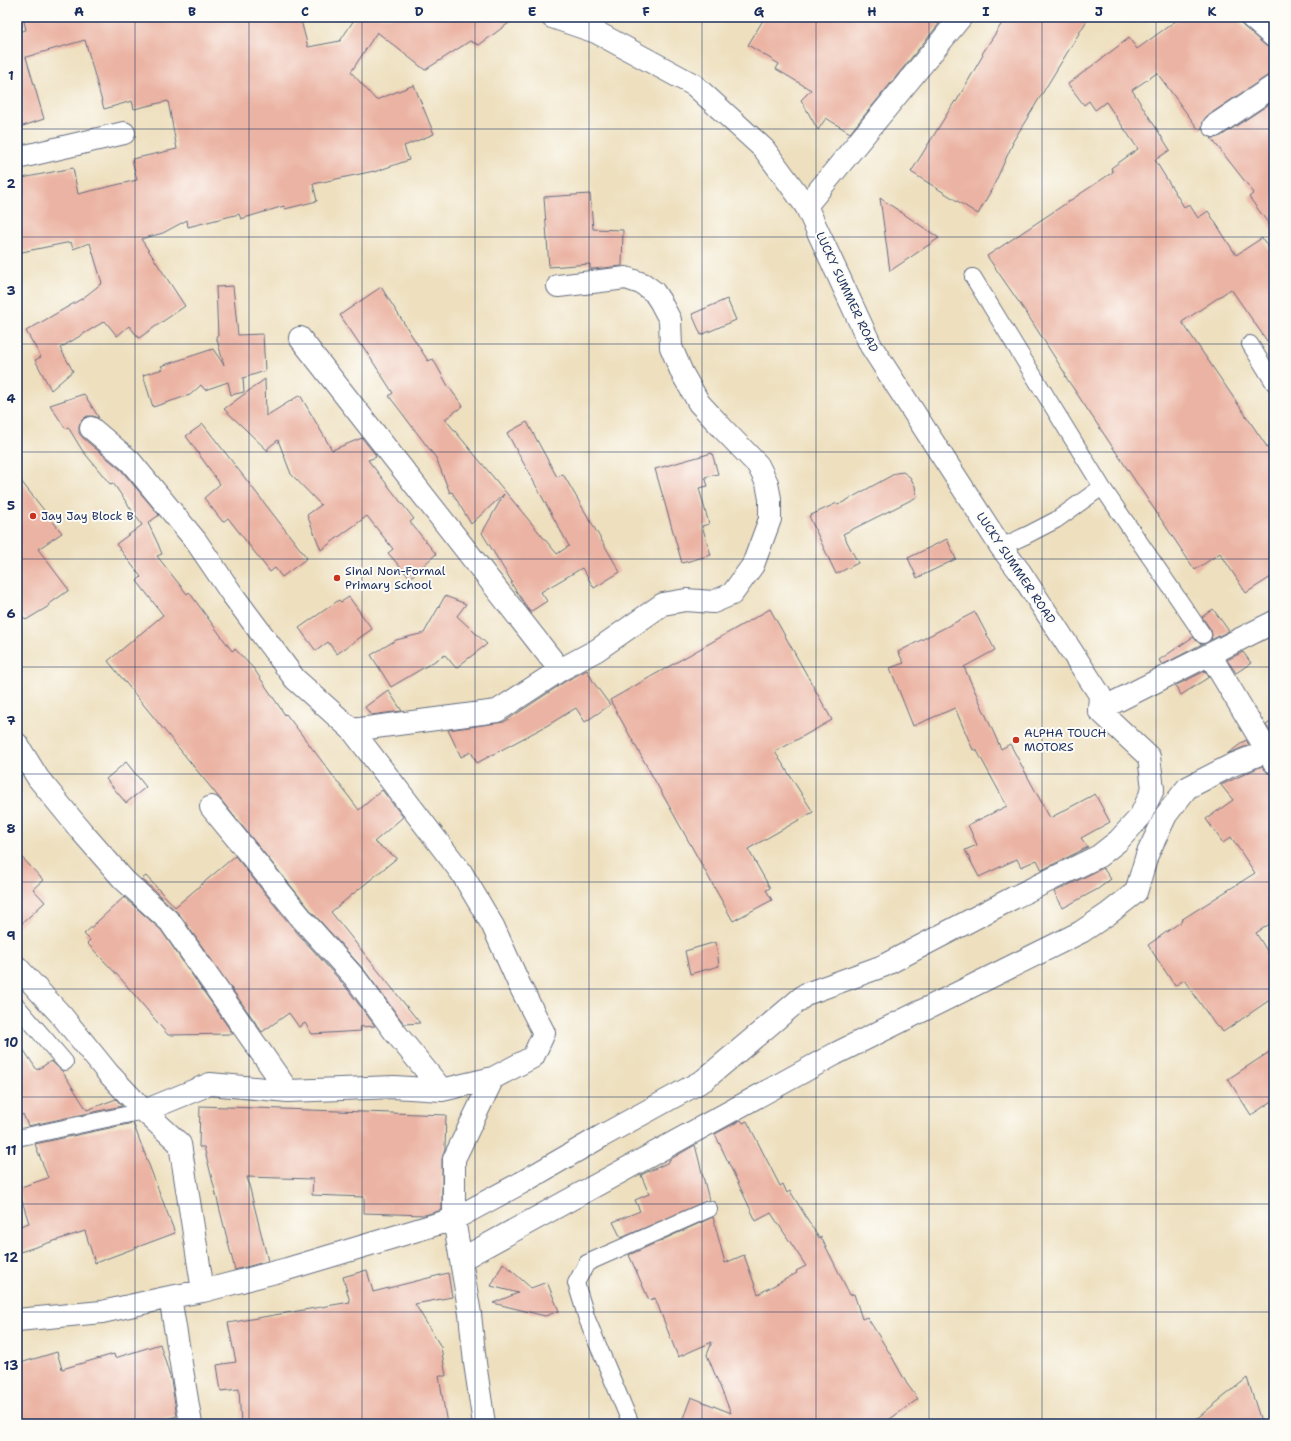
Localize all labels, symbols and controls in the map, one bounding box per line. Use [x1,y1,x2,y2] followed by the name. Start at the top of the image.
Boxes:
[74,3,84,20] text: A
[188,3,196,20] text: B
[301,3,309,20] text: C
[414,3,424,20] text: D
[528,3,537,20] text: E
[642,3,650,20] text: F
[754,3,765,20] text: G
[867,3,877,20] text: H
[982,3,990,20] text: I
[1095,3,1103,20] text: J
[1208,3,1217,20] text: K
[8,67,14,84] text: 1
[6,175,16,192] text: 2
[812,229,882,355] street label: LUCKY SUMMER ROAD
[6,282,16,299] text: 3
[6,390,16,407] text: 4
[7,497,15,514] text: 5
[41,508,134,524] place label: Jay Jay Block B
[973,509,1059,627] street label: LUCKY SUMMER ROAD
[28,511,38,521] marker: Jay Jay Block B
[345,563,446,593] place label: Sinai Non-Formal Primary School
[332,573,342,583] marker: Sinai Non-Formal Primary School
[6,605,16,622] text: 6
[6,712,16,729] text: 7
[1024,725,1106,755] place label: ALPHA TOUCH MOTORS
[1011,735,1021,745] marker: ALPHA TOUCH MOTORS
[6,820,16,837] text: 8
[6,927,16,944] text: 9
[4,1034,18,1051] text: 10
[5,1142,17,1159] text: 11
[4,1249,18,1266] text: 12
[4,1357,18,1374] text: 13

